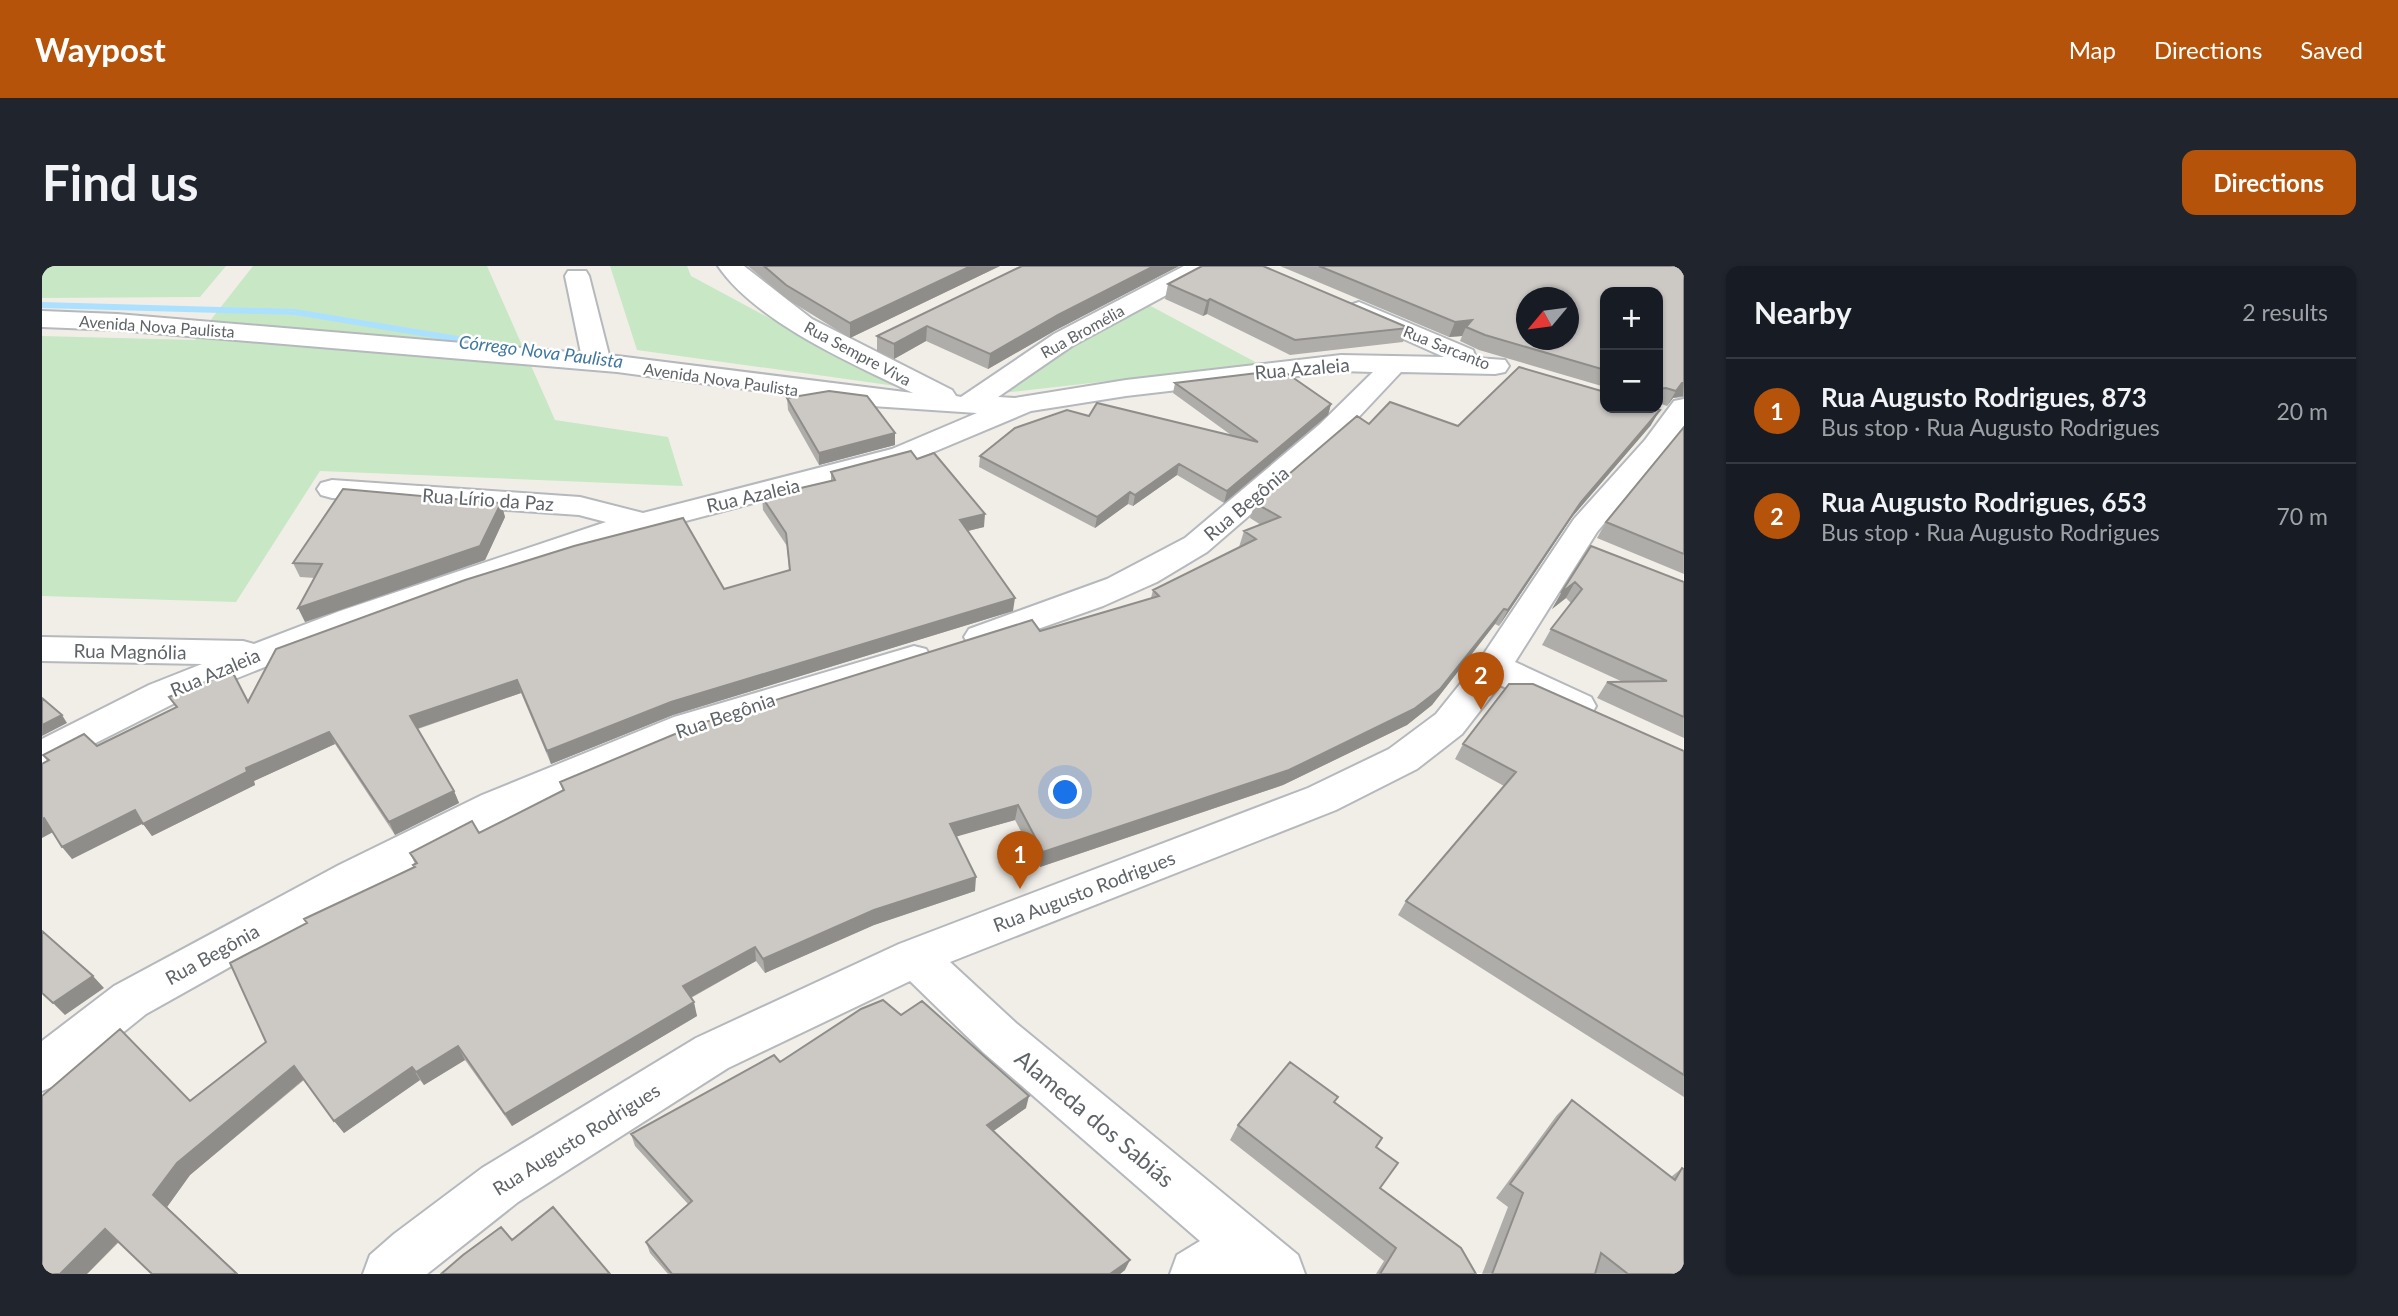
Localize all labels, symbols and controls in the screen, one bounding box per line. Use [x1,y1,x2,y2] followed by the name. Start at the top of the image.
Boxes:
[35,29,166,69] text: Waypost
[2069,35,2116,64] text: Map
[2154,35,2262,64] text: Directions
[2300,35,2363,64] text: Saved
[2182,150,2356,215] button: Directions
[42,153,199,211] text: Find us
[1516,287,1579,350] north arrow
[1600,287,1663,413] map controls
[1600,287,1663,350] button: +
[1754,294,1852,330] text: Nearby
[2242,298,2328,326] text: 2 results
[1037,300,1127,362] street label: Rua Bromélia
[79,311,235,341] street label: Avenida Nova Paulista
[801,317,915,389] street label: Rua Sempre Viva
[1401,321,1493,373] street label: Rua Sarcanto
[458,330,624,372] water label: Córrego Nova Paulista
[1600,350,1663,413] button: −
[1254,352,1350,384] street label: Rua Azaleia
[643,359,799,399] street label: Avenida Nova Paulista
[1821,381,2147,413] text: Rua Augusto Rodrigues, 873
[1770,397,1784,425] text: 1
[2277,397,2328,425] text: 20 m
[1821,413,2160,441] text: Bus stop · Rua Augusto Rodrigues
[1199,461,1293,545] street label: Rua Begônia
[704,473,802,517] street label: Rua Azaleia
[421,483,555,515] street label: Rua Lírio da Paz
[1821,486,2147,518] text: Rua Augusto Rodrigues, 653
[1770,502,1784,530] text: 2
[2277,502,2328,530] text: 70 m
[1821,518,2160,546] text: Bus stop · Rua Augusto Rodrigues
[73,639,187,663] street label: Rua Magnólia
[167,643,263,701] street label: Rua Azaleia
[1458,652,1504,710] pin: 2
[672,687,778,743] street label: Rua Begônia
[1048,775,1082,809] your location
[997,831,1043,889] pin: 1
[990,846,1178,936] street label: Rua Augusto Rodrigues
[161,919,263,989] street label: Rua Begônia
[1010,1043,1180,1193] street label: Alameda dos Sabiás
[488,1078,664,1200] street label: Rua Augusto Rodrigues

